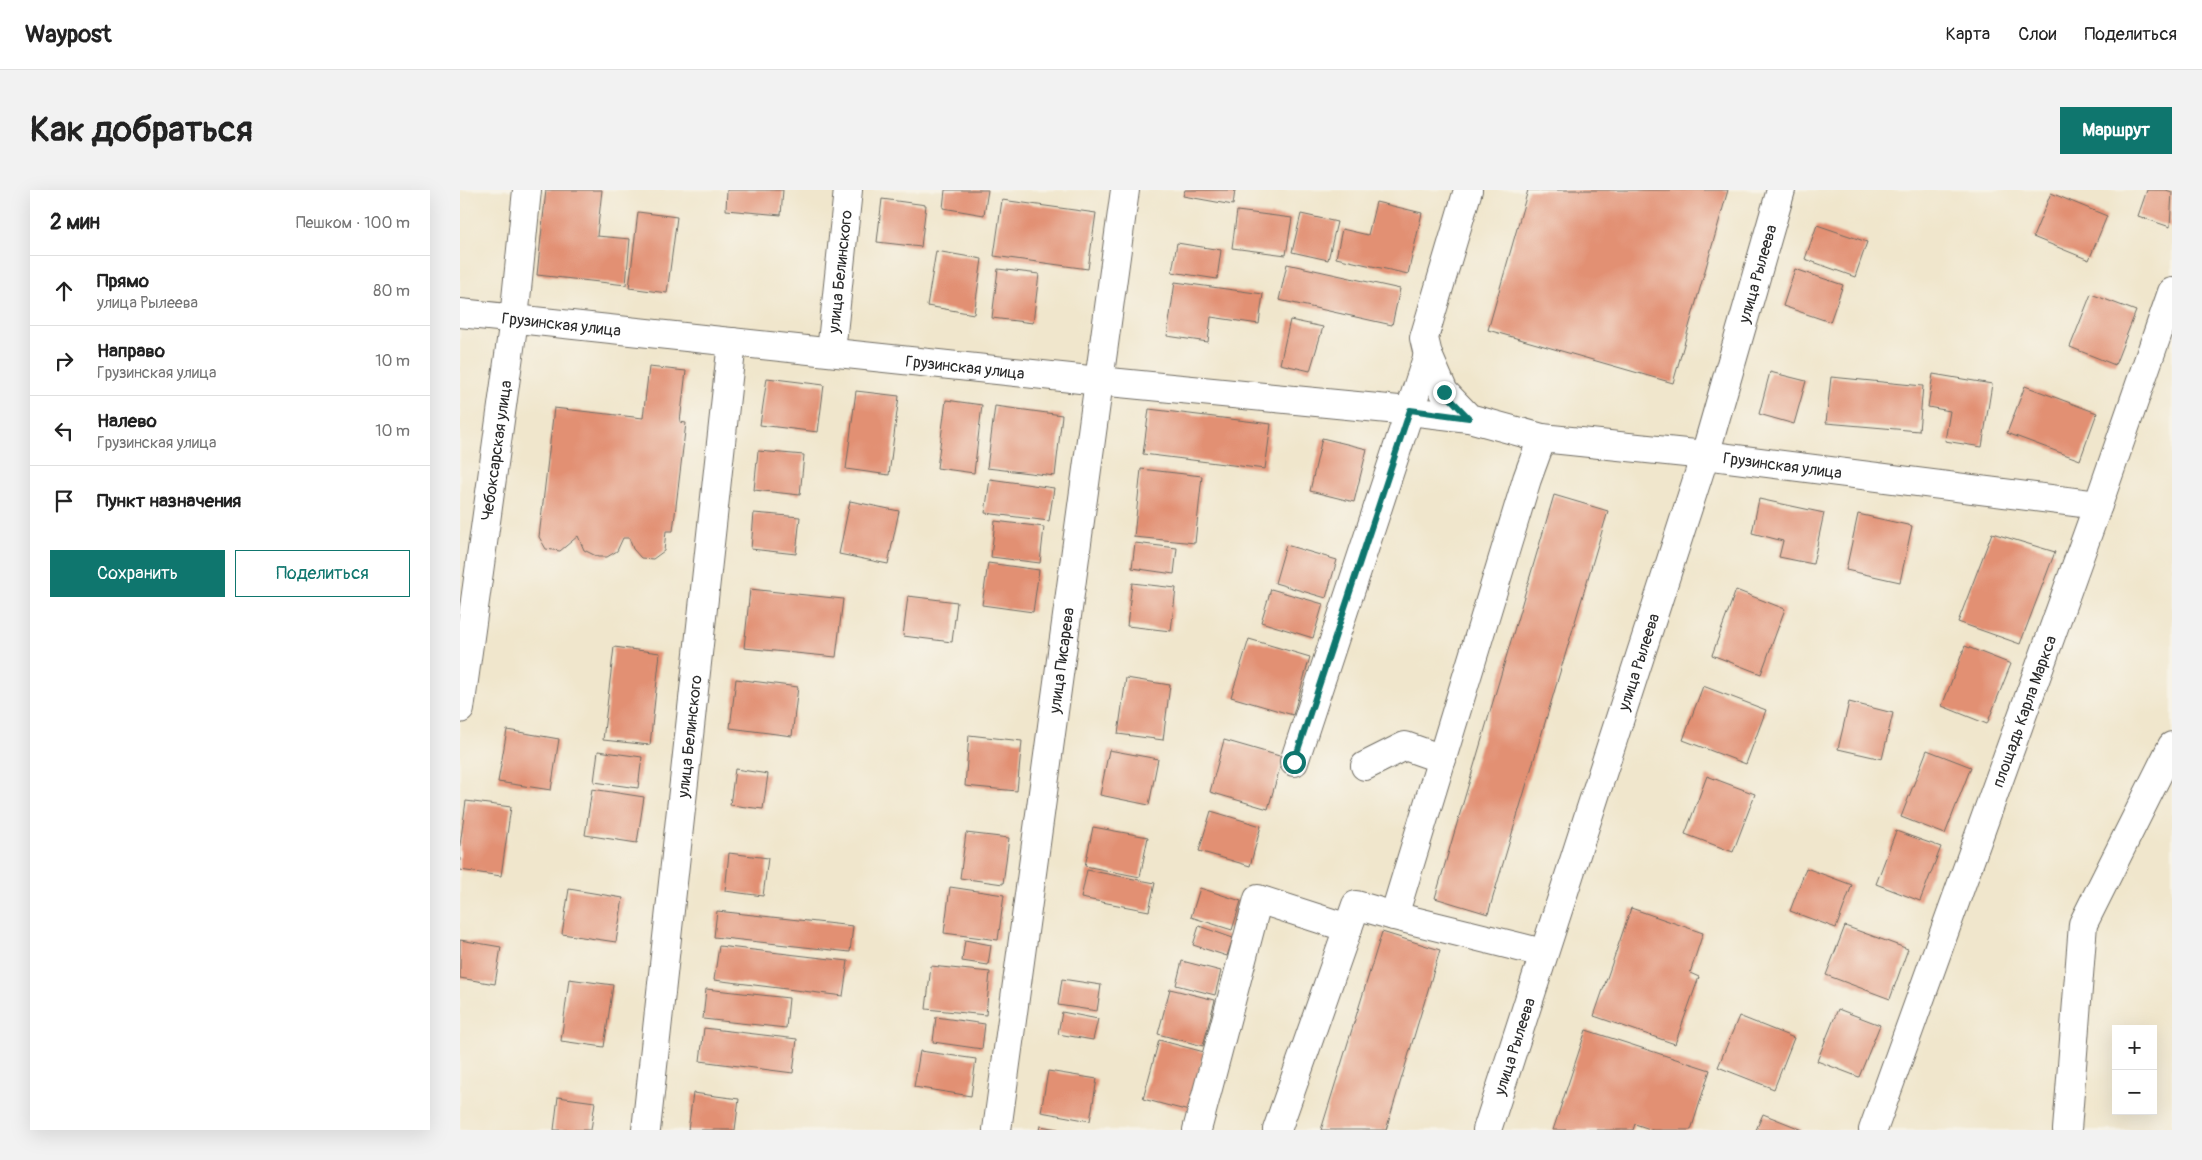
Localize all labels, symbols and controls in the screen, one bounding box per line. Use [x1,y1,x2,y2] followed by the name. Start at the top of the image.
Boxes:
[25,20,112,49] text: Waypost
[1946,23,1990,46] text: Карта
[2018,23,2056,46] text: Слои
[2084,23,2177,46] text: Поделиться
[2060,107,2172,154] button: Маршрут
[30,108,253,152] text: Как добраться
[50,209,100,236] text: 2 мин
[824,209,857,335] street label: улица Белинского
[296,213,410,233] text: Пешком · 100 m
[1734,223,1782,326] street label: улица Рылеева
[97,269,149,293] text: Прямо
[50,277,78,305] icon: ahead
[373,281,410,301] text: 80 m
[97,293,198,313] text: улица Рылеева
[501,309,622,341] street label: Грузинская улица
[97,339,165,363] text: Направо
[50,347,78,375] icon: right
[375,351,410,371] text: 10 m
[904,351,1026,384] street label: Грузинская улица
[97,363,217,383] text: Грузинская улица
[477,379,516,522] street label: Чебоксарская улица
[1433,381,1456,404] route end
[97,409,157,433] text: Налево
[50,417,78,445] icon: left
[375,421,410,441] text: 10 m
[97,433,217,453] text: Грузинская улица
[1722,448,1843,483] street label: Грузинская улица
[50,487,78,515] icon: arrive
[97,489,241,513] text: Пункт назначения
[50,550,225,597] button: Сохранить
[235,550,410,597] button: Поделиться
[1045,606,1079,716] street label: улица Писарева
[1614,611,1664,714] street label: улица Рылеева
[1988,633,2061,790] street label: площадь Карла Маркса
[673,674,707,800] street label: улица Белинского
[1283,751,1306,774] route start
[1490,995,1540,1099] street label: улица Рылеева
[2112,1025,2157,1115] map controls
[2112,1025,2157,1070] button: +
[2112,1070,2157,1115] button: −

